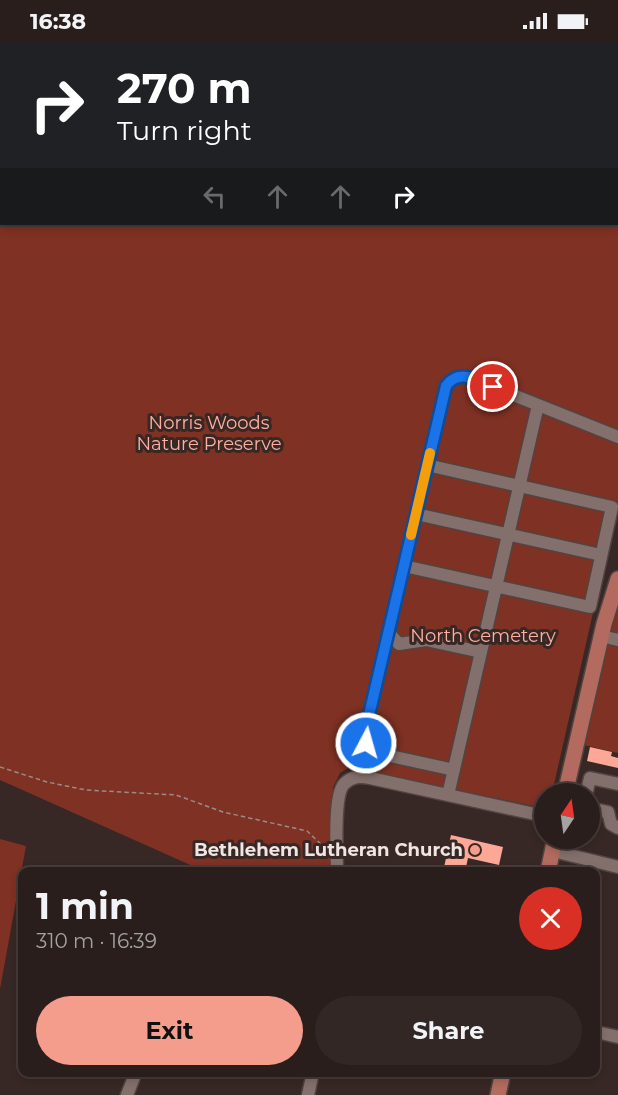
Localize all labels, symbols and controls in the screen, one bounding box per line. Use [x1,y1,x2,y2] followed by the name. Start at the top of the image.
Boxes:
[30,8,86,35] text: 16:38
[117,62,251,114] text: 270 m
[18,66,96,144] icon: right
[117,114,252,147] text: Turn right
[198,180,231,213] icon: left
[261,180,294,213] icon: ahead
[324,180,357,213] icon: ahead
[387,180,420,213] icon: right
[467,361,518,412] pin
[476,370,509,403] icon: arrive
[136,412,282,455] park label: Norris Woods Nature Preserve
[410,625,556,647] park label: North Cemetery
[334,711,398,775] position arrow
[534,783,600,849] north arrow
[534,783,600,849] map controls
[194,839,463,861] place label: Bethlehem Lutheran Church
[468,843,482,857] marker: Bethlehem Lutheran Church
[36,884,134,928] text: 1 min
[519,887,582,950] button: close
[36,929,157,953] text: 310 m · 16:39
[36,996,303,1065] button: Exit
[315,996,582,1065] button: Share

